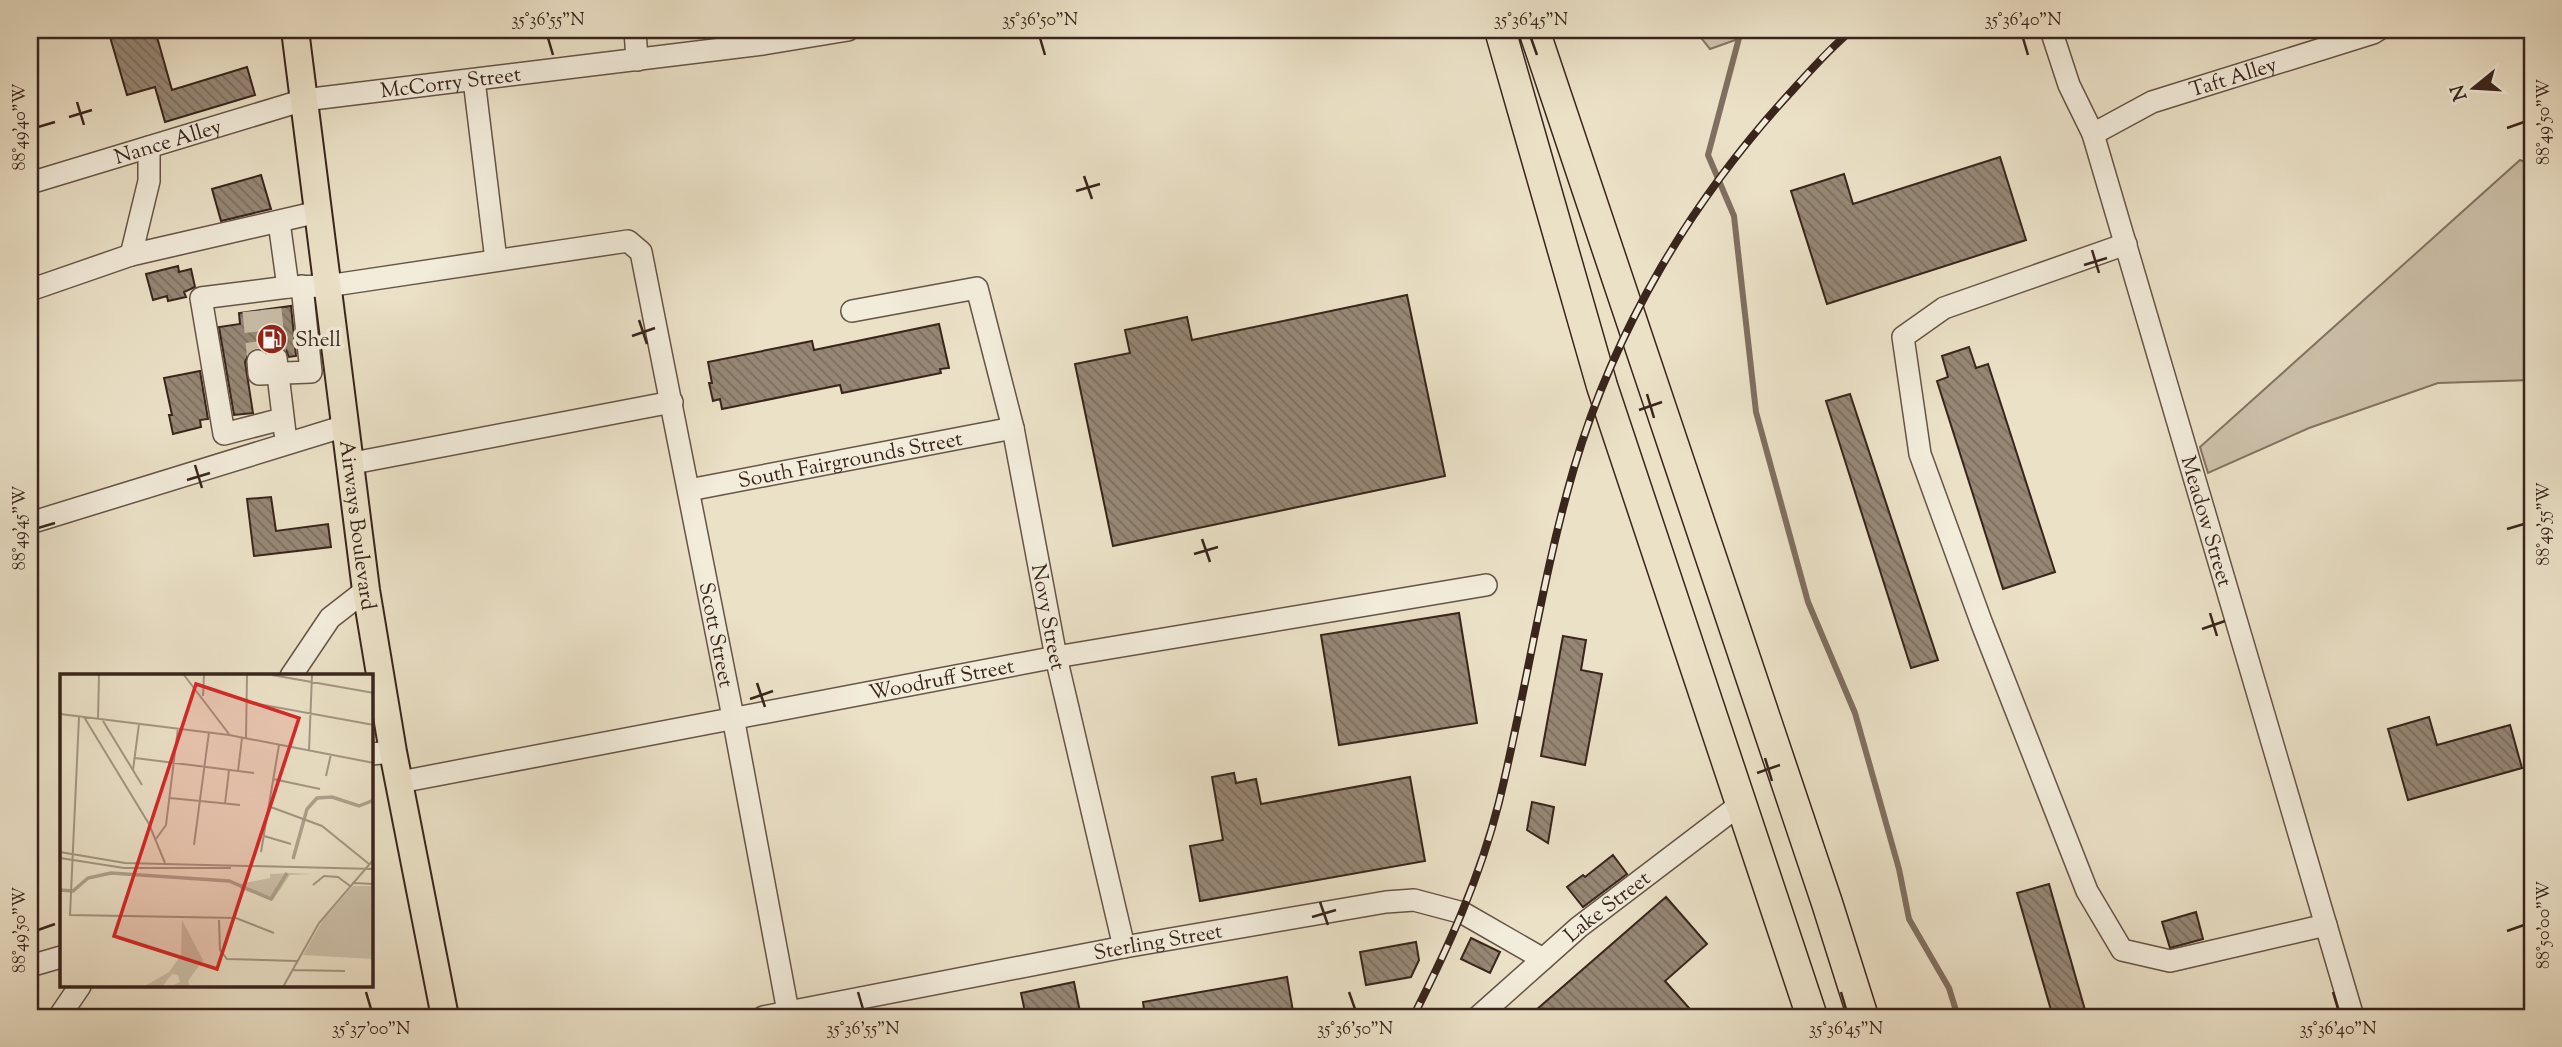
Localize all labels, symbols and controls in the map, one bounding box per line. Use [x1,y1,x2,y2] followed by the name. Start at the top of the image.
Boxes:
[511,8,585,34] text: 35°36'55"N
[1002,8,1078,34] text: 35°36'50"N
[1494,8,1568,34] text: 35°36'45"N
[1984,8,2062,34] text: 35°36'40"N
[2186,51,2282,106] street label: Taft Alley
[2440,52,2510,122] north arrow
[379,61,523,108] street label: McCorry Street
[2532,79,2558,165] text: 88°49'50"W
[2445,81,2475,104] text: N
[8,83,34,171] text: 88°49'40"W
[111,113,226,174] street label: Nance Alley
[255,322,289,356] fuel station icon: Shell
[295,326,341,356] place label: Shell
[736,425,965,497] street label: South Fairgrounds Street
[330,438,382,613] street label: Airways Boulevard
[2172,453,2239,591] street label: Meadow Street
[2532,482,2558,566] text: 88°49'55"W
[8,486,34,570] text: 88°49'45"W
[1022,562,1072,674] street label: Novy Street
[690,580,740,690] street label: Scott Street
[866,652,1017,709] street label: Woodruff Street
[60,674,373,988] inset map
[1558,865,1657,951] street label: Lake Street
[2532,881,2558,969] text: 88°50'00"W
[8,887,34,973] text: 88°49'50"W
[1091,917,1225,970] street label: Sterling Street
[332,1017,410,1043] text: 35°37'00"N
[826,1017,900,1043] text: 35°36'55"N
[1317,1017,1393,1043] text: 35°36'50"N
[1809,1017,1883,1043] text: 35°36'45"N
[2299,1017,2377,1043] text: 35°36'40"N

